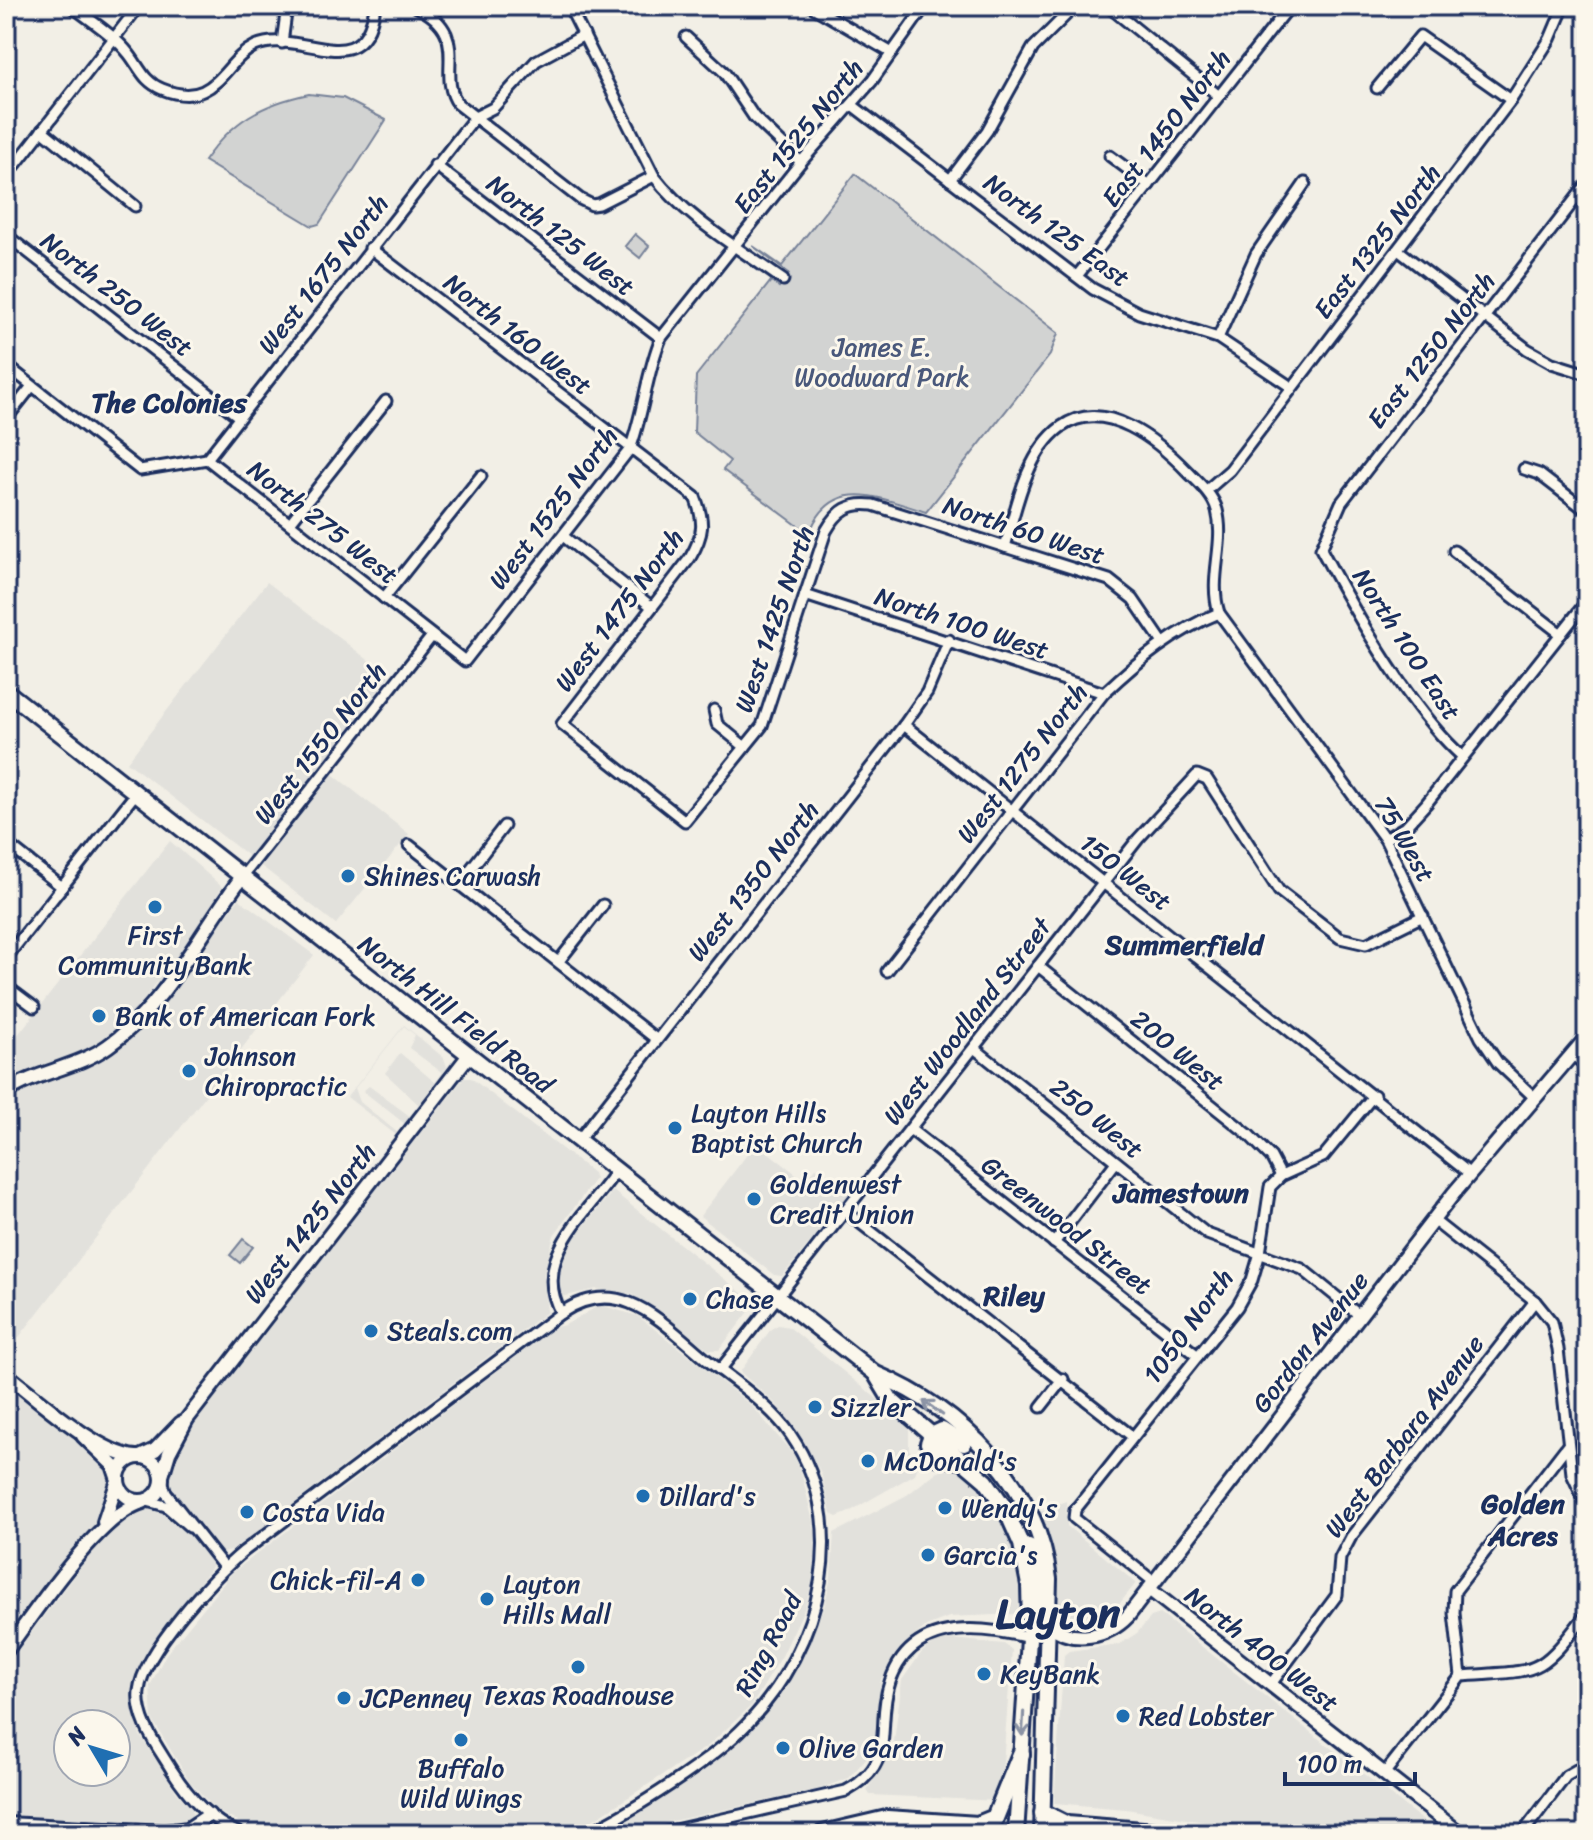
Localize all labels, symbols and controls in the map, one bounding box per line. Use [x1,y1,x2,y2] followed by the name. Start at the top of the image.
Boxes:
[1089,39,1243,217] street label: East 1450 North
[721,48,875,224] street label: East 1525 North
[1301,153,1453,329] street label: East 1325 North
[973,160,1141,300] street label: North 125 East
[476,162,646,308] street label: North 125 West
[245,183,401,365] street label: West 1675 North
[30,219,204,369] street label: North 250 West
[433,261,603,407] street label: North 160 West
[1354,261,1508,439] street label: East 1250 North
[794,324,970,400] park label: James E. Woodward Park
[91,378,248,427] district label: The Colonies
[476,416,630,600] street label: West 1525 North
[237,448,409,596] street label: North 275 West
[937,482,1111,578] street label: North 60 West
[542,518,696,702] street label: West 1475 North
[720,519,828,719] street label: West 1425 North
[1340,558,1474,730] street label: North 100 East
[869,573,1055,673] street label: North 100 West
[241,651,399,835] street label: West 1550 North
[944,672,1100,854] street label: West 1275 North
[1362,787,1448,891] street label: 75 West
[675,790,831,972] street label: West 1350 North
[1070,821,1182,923] street label: 150 West
[364,853,541,899] place label: Shines Carwash
[339,867,357,885] marker: Shines Carwash
[146,898,164,916] marker: First Community Bank
[871,906,1064,1135] street label: West Woodland Street
[58,912,252,988] place label: First Community Bank
[1104,920,1265,969] district label: Summerfield
[348,922,566,1107] street label: North Hill Field Road
[115,993,376,1039] place label: Bank of American Fork
[1120,997,1236,1103] street label: 200 West
[90,1007,108,1025] marker: Bank of American Fork
[204,1033,347,1109] place label: Johnson Chiropractic
[180,1062,198,1080] marker: Johnson Chiropractic
[1039,1065,1155,1171] street label: 250 West
[691,1090,863,1166] place label: Layton Hills Baptist Church
[666,1119,684,1137] marker: Layton Hills Baptist Church
[232,1132,388,1314] street label: West 1425 North
[971,1143,1163,1307] street label: Greenwood Street
[770,1161,914,1237] place label: Goldenwest Credit Union
[1111,1168,1250,1217] district label: Jamestown
[745,1190,763,1208] marker: Goldenwest Credit Union
[1130,1258,1246,1394] street label: 1050 North
[1239,1261,1381,1423] street label: Gordon Avenue
[982,1271,1046,1320] district label: Riley
[706,1276,774,1322] place label: Chase
[681,1290,699,1308] marker: Chase
[387,1308,513,1354] place label: Steals.com
[362,1322,380,1340] marker: Steals.com
[1312,1324,1496,1548] street label: West Barbara Avenue
[831,1384,912,1430] place label: Sizzler
[806,1398,824,1416] marker: Sizzler
[923,1400,944,1417] one-way arrow
[884,1438,1017,1484] place label: McDonald's
[859,1452,877,1470] marker: McDonald's
[659,1473,756,1519] place label: Dillard's
[1481,1479,1566,1560] district label: Golden Acres
[961,1485,1058,1531] place label: Wendy's
[634,1487,652,1505] marker: Dillard's
[263,1489,385,1535] place label: Costa Vida
[936,1499,954,1517] marker: Wendy's
[238,1503,256,1521] marker: Costa Vida
[944,1532,1038,1578] place label: Garcia's
[919,1546,937,1564] marker: Garcia's
[270,1557,402,1603] place label: Chick-fil-A
[503,1561,612,1637] place label: Layton Hills Mall
[409,1571,427,1589] marker: Chick-fil-A
[1174,1574,1350,1724] street label: North 400 West
[996,1577,1121,1651] district label: Layton
[721,1581,816,1705] street label: Ring Road
[478,1590,496,1608] marker: Layton Hills Mall
[1000,1651,1100,1697] place label: KeyBank
[569,1658,587,1676] marker: Texas Roadhouse
[975,1665,993,1683] marker: KeyBank
[482,1672,674,1718] place label: Texas Roadhouse
[359,1675,472,1721] place label: JCPenney
[335,1689,353,1707] marker: JCPenney
[1139,1693,1274,1739] place label: Red Lobster
[1114,1707,1132,1725] marker: Red Lobster
[52,1708,132,1788] north arrow
[1015,1710,1030,1737] one-way arrow
[56,1717,97,1755] text: N
[799,1725,944,1771] place label: Olive Garden
[452,1731,470,1749] marker: Buffalo Wild Wings
[1285,1736,1415,1786] scale bar
[774,1739,792,1757] marker: Olive Garden
[1297,1743,1362,1785] text: 100 m
[400,1745,522,1821] place label: Buffalo Wild Wings

